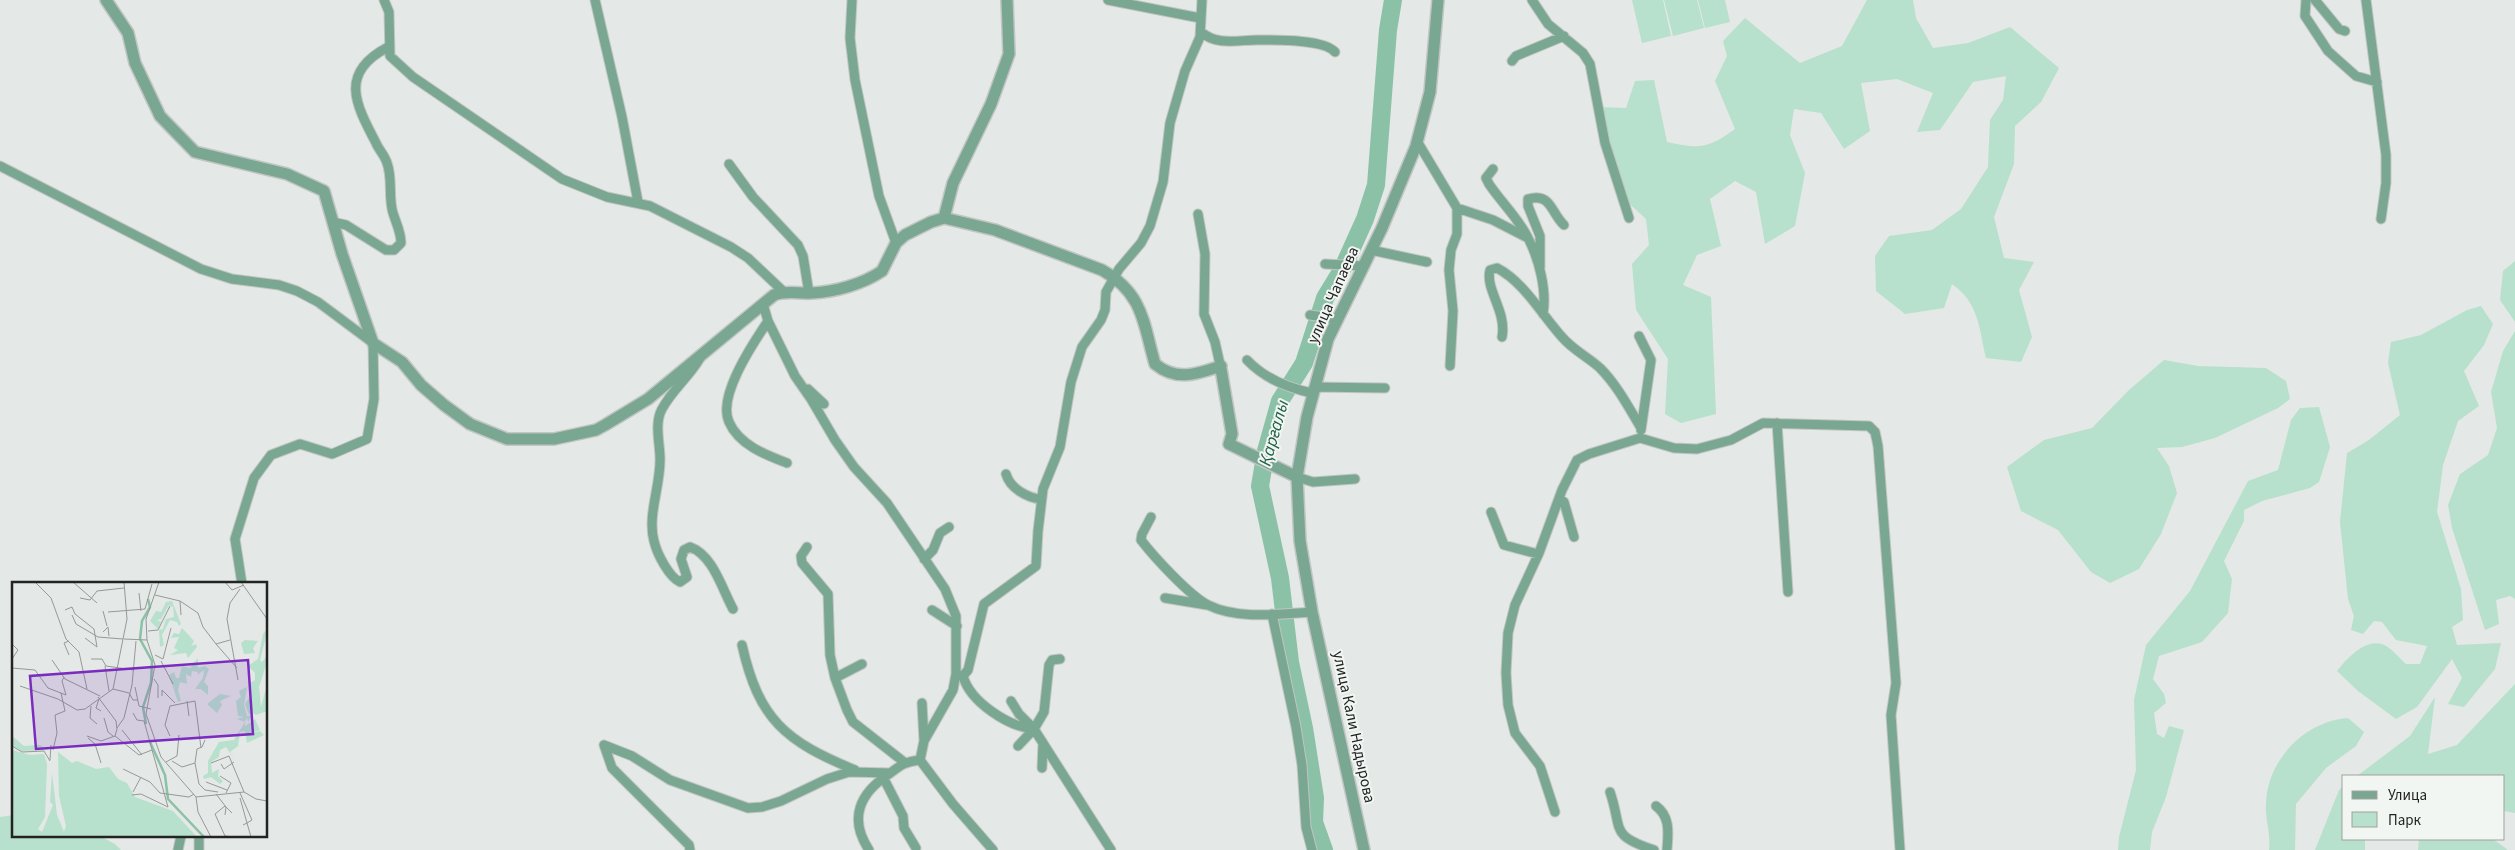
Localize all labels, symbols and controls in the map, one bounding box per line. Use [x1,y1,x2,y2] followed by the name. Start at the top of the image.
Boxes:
[1302,243,1364,347] street label: улица Чапаева
[1253,397,1295,469] water label: Қарғалы
[12,582,268,838] inset map
[1327,649,1381,805] street label: улица Кали Надырова
[2342,775,2505,840] legend
[2388,785,2427,806] text: Улица
[2388,810,2422,831] text: Парк

